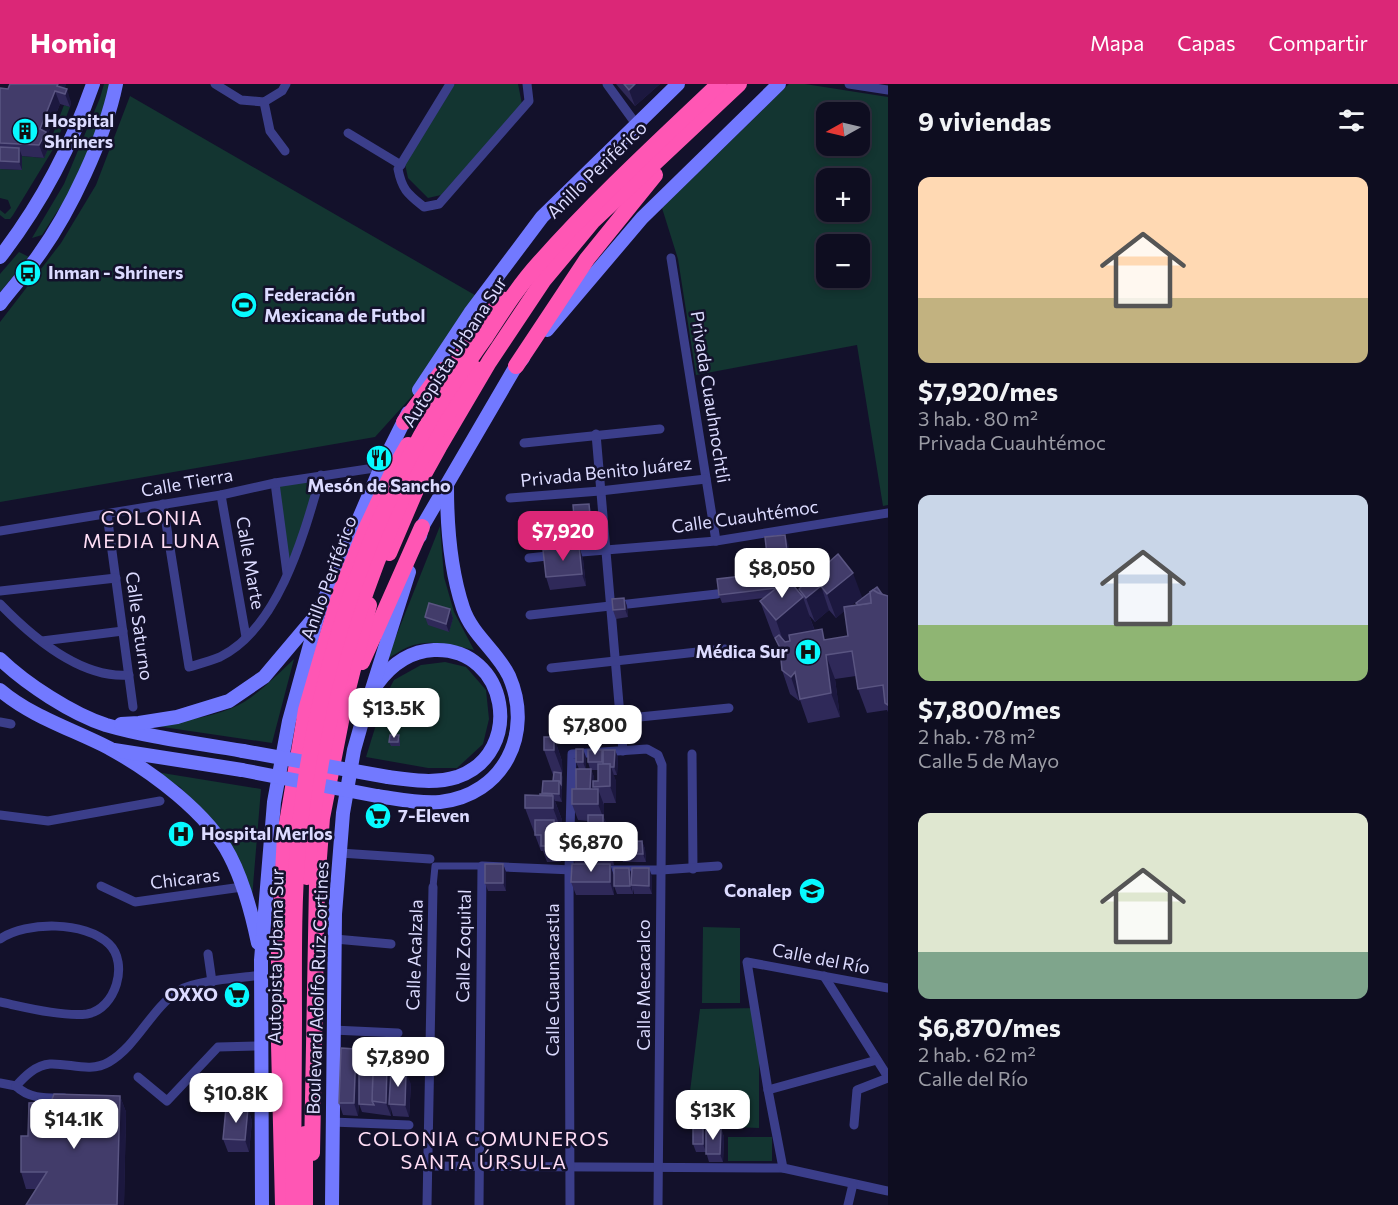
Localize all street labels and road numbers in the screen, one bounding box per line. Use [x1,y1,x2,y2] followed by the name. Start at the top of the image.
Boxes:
[542,116,651,223] street label: Anillo Periférico
[397,272,511,431] street label: Autopista Urbana Sur
[687,309,735,484] street label: Privada Cuauhnochtli
[519,451,693,491] street label: Privada Benito Juárez
[139,463,235,501] street label: Calle Tierra
[670,495,820,537] street label: Calle Cuauhtémoc
[295,513,361,643] street label: Anillo Periférico
[232,515,270,611] street label: Calle Marte
[121,570,159,682] street label: Calle Saturno
[302,861,332,1115] street label: Boulevard Adolfo Ruiz Cortines
[149,863,221,893] street label: Chicaras
[262,868,288,1044] street label: Autopista Urbana Sur
[451,889,475,1003] street label: Calle Zoquital
[401,899,427,1011] street label: Calle Acalzala
[541,903,563,1057] street label: Calle Cuaunacastla
[632,919,654,1051] street label: Calle Mecacalco
[770,938,872,978] street label: Calle del Río

